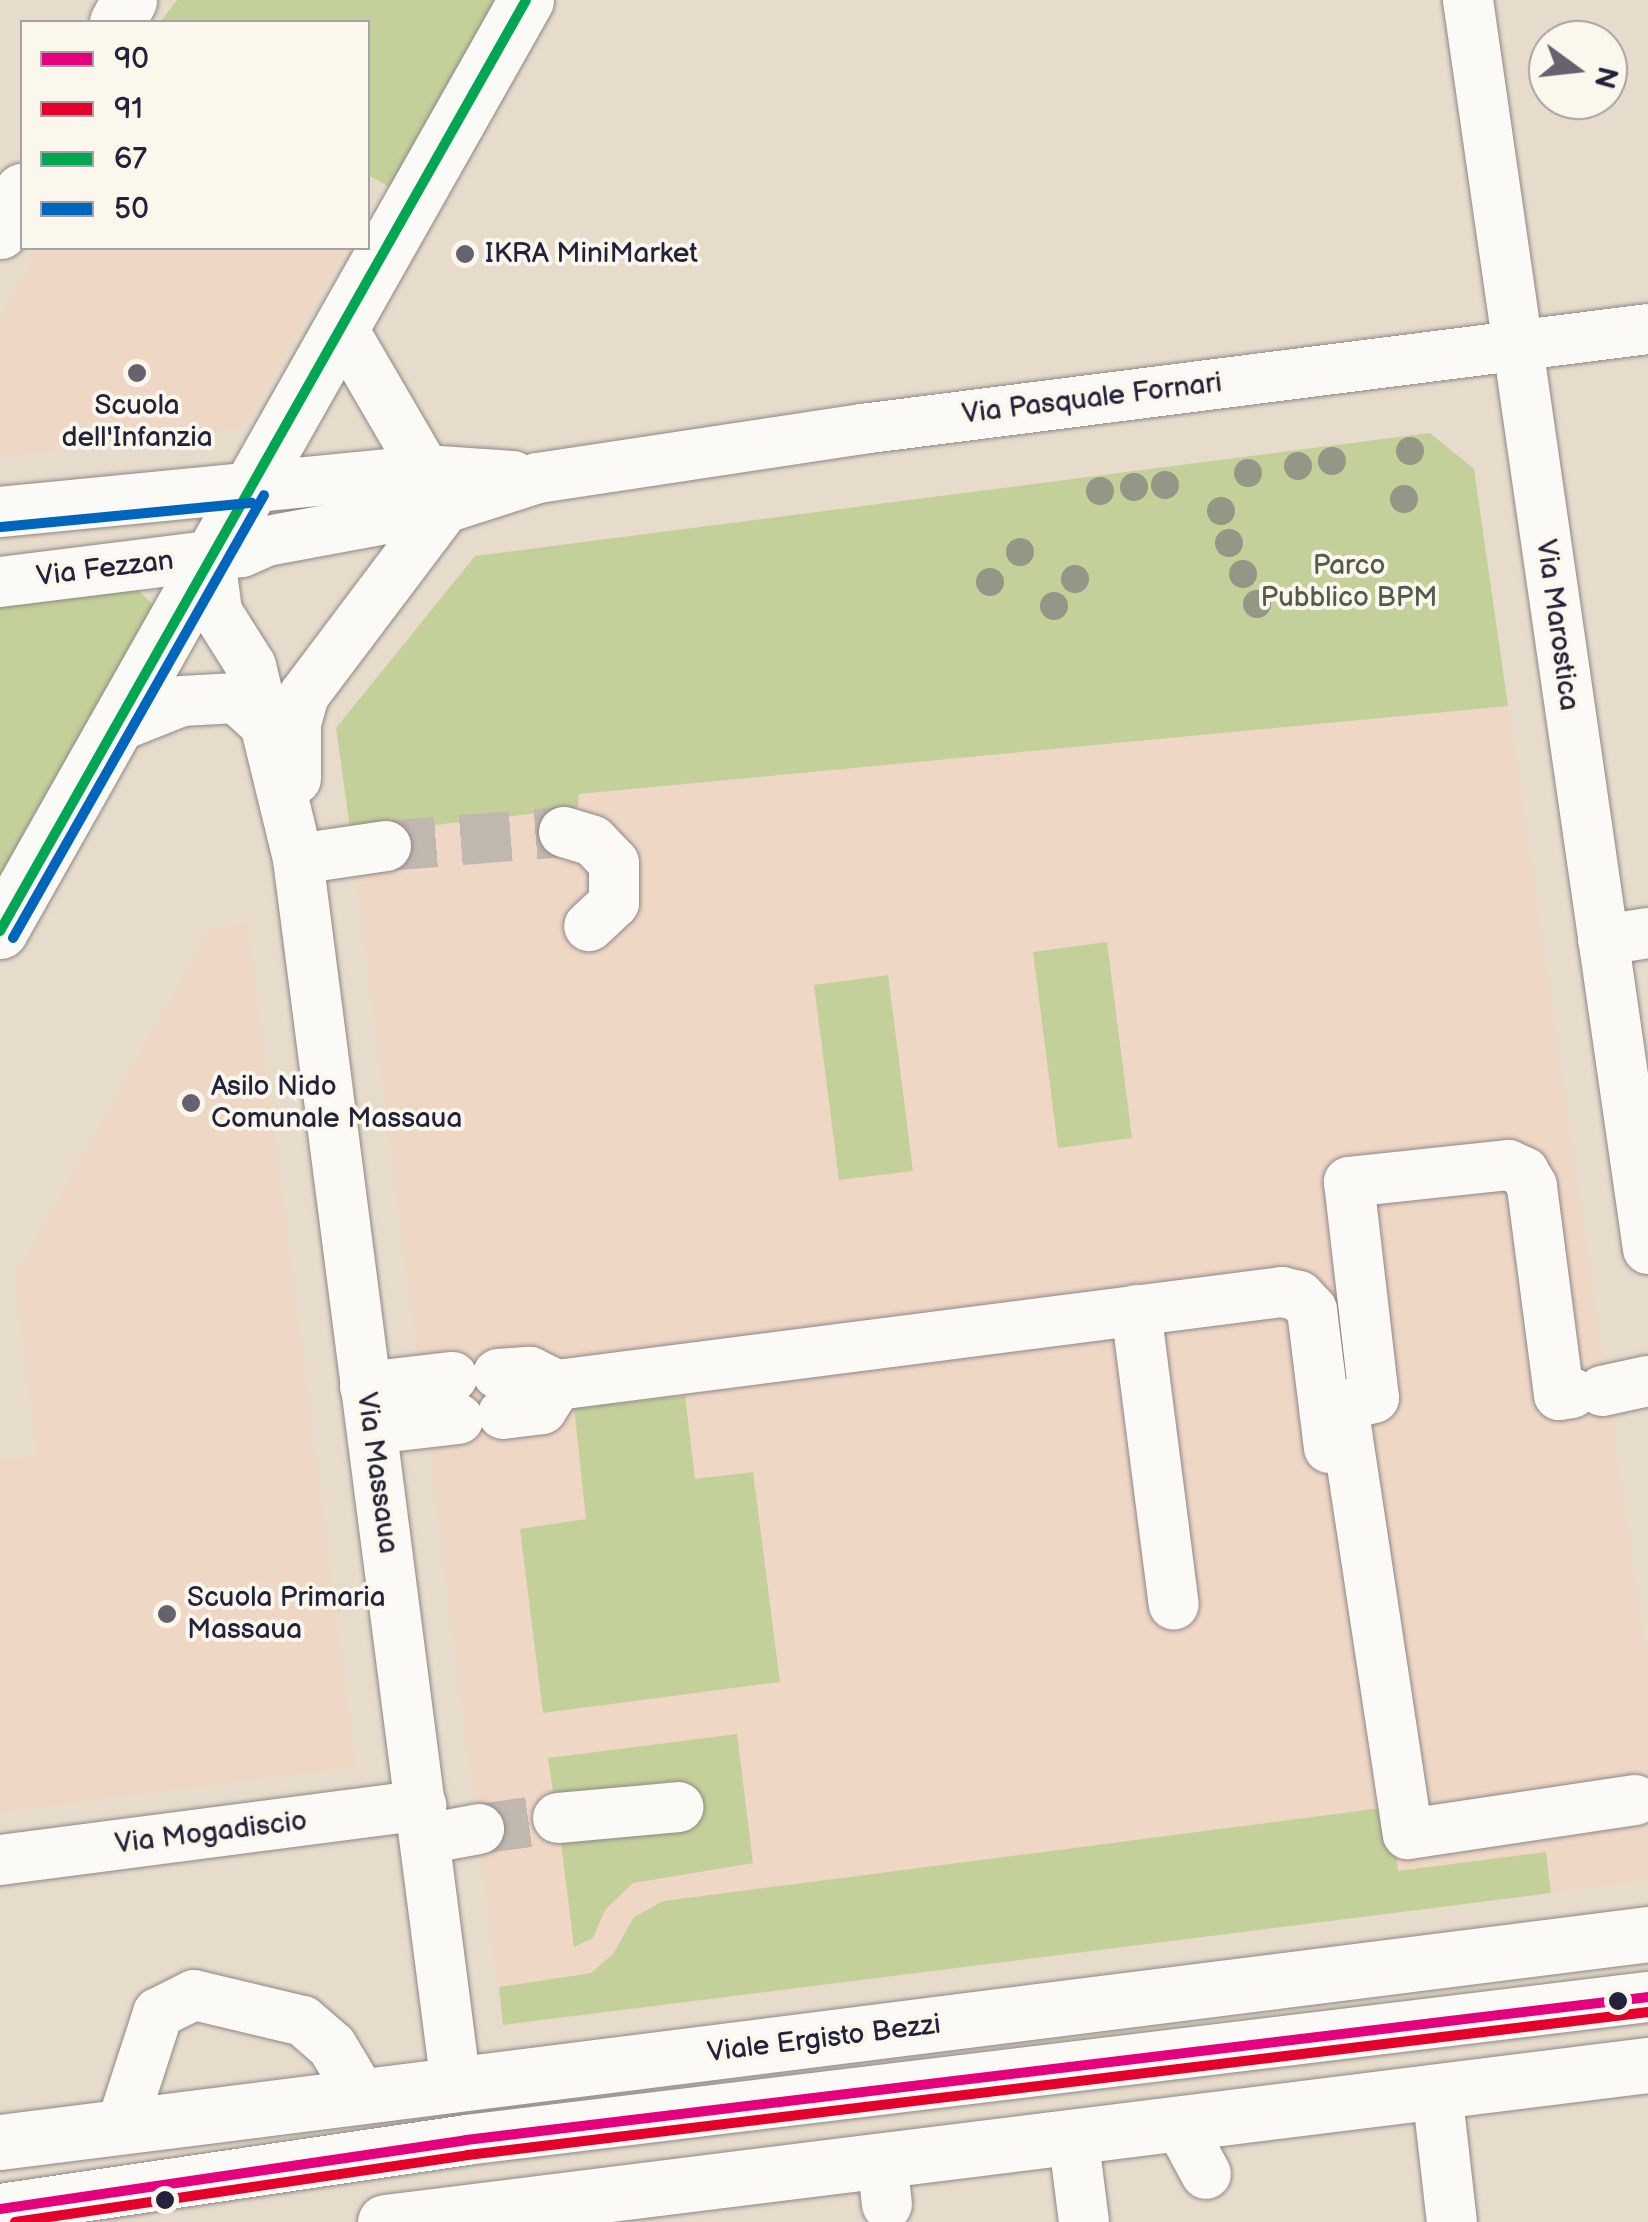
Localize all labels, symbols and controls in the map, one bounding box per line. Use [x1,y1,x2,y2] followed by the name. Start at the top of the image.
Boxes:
[20,20,370,250] legend
[1528,20,1628,120] north arrow
[114,41,149,77] text: 90
[1587,63,1624,92] text: N
[114,91,143,127] text: 91
[114,141,147,177] text: 67
[114,191,149,227] text: 50
[485,237,698,271] place label: IKRA MiniMarket
[454,243,476,265] marker: IKRA MiniMarket
[126,362,148,384] marker: Scuola dell'Infanzia
[960,366,1224,432] street label: Via Pasquale Fornari
[61,389,213,455] place label: Scuola dell'Infanzia
[1528,537,1586,713] street label: Via Marostica
[35,544,175,594] street label: Via Fezzan
[1261,549,1437,615] park label: Parco Pubblico BPM
[211,1070,462,1136] place label: Asilo Nido Comunale Massaua
[180,1092,202,1114] marker: Asilo Nido Comunale Massaua
[349,1390,405,1556] street label: Via Massaua
[187,1581,386,1647] place label: Scuola Primaria Massaua
[156,1603,178,1625] marker: Scuola Primaria Massaua
[113,1805,309,1861] street label: Via Mogadiscio
[1608,1991,1628,2011] unlabelled marker
[705,2008,943,2070] street label: Viale Ergisto Bezzi
[155,2190,175,2210] unlabelled marker

